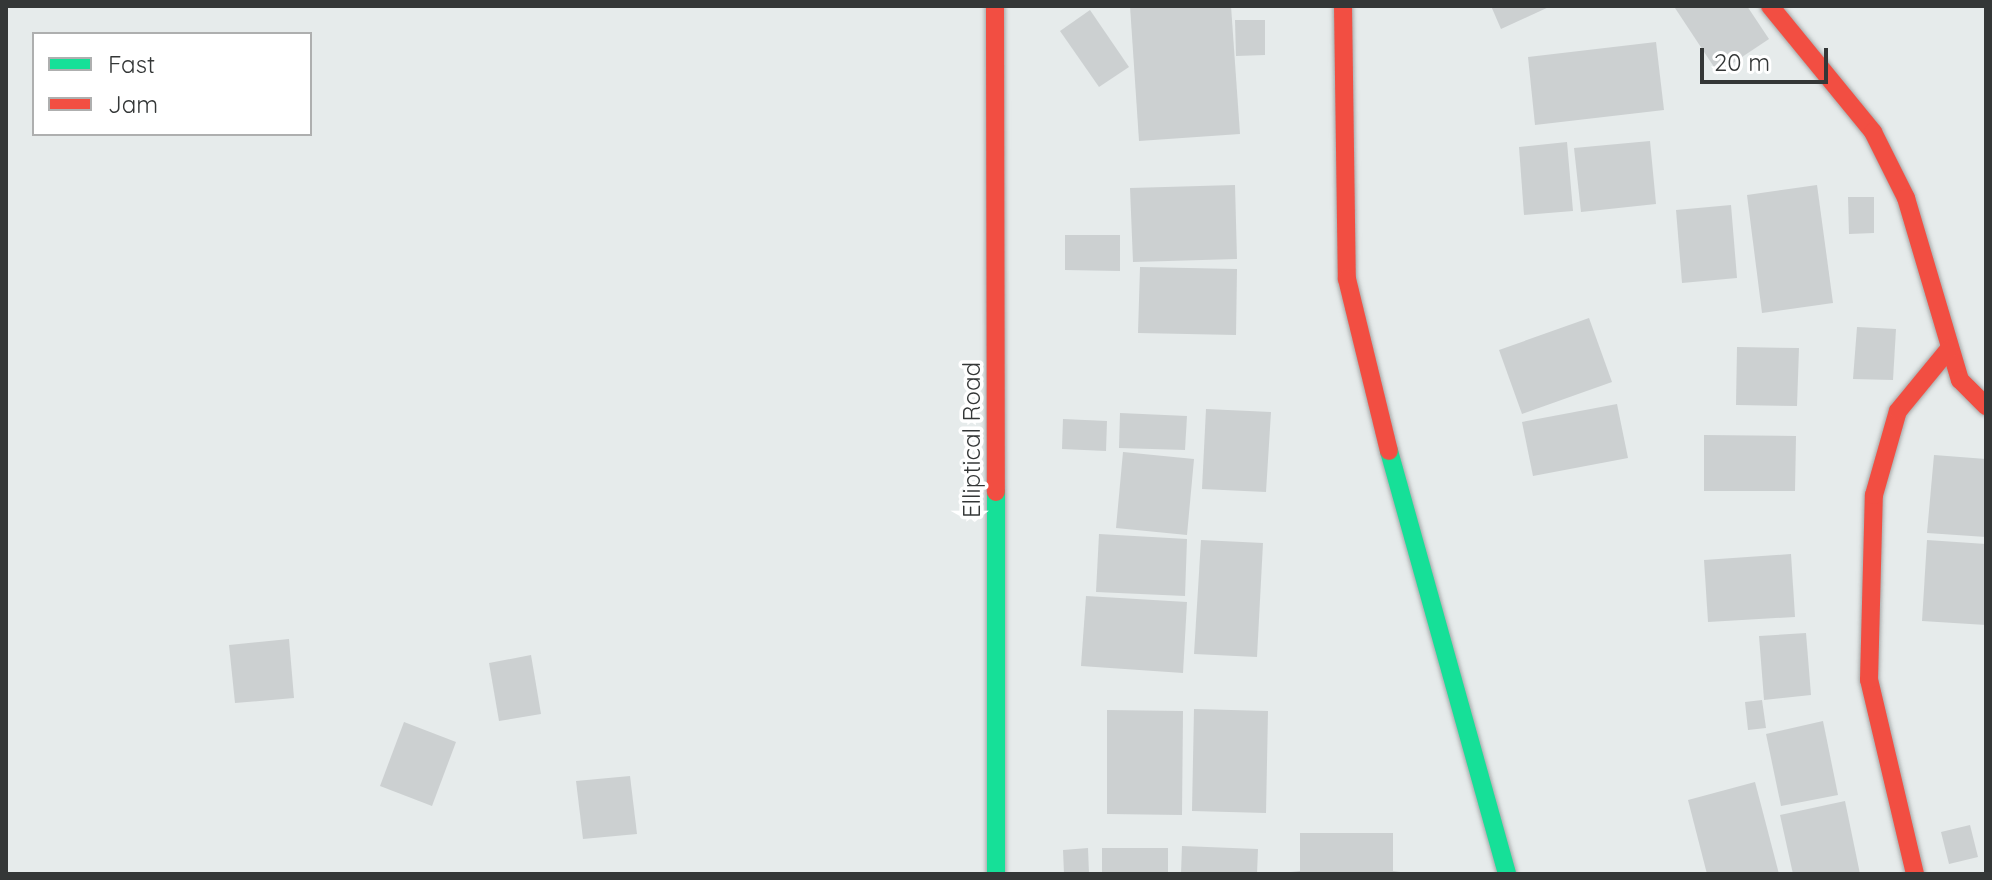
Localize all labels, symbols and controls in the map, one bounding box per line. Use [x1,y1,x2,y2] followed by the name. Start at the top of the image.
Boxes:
[32,32,312,136] legend
[1704,32,1832,82] scale bar
[1714,47,1770,77] text: 20 m
[108,49,155,79] text: Fast
[108,89,158,119] text: Jam
[958,362,986,518] street label: Elliptical Road

